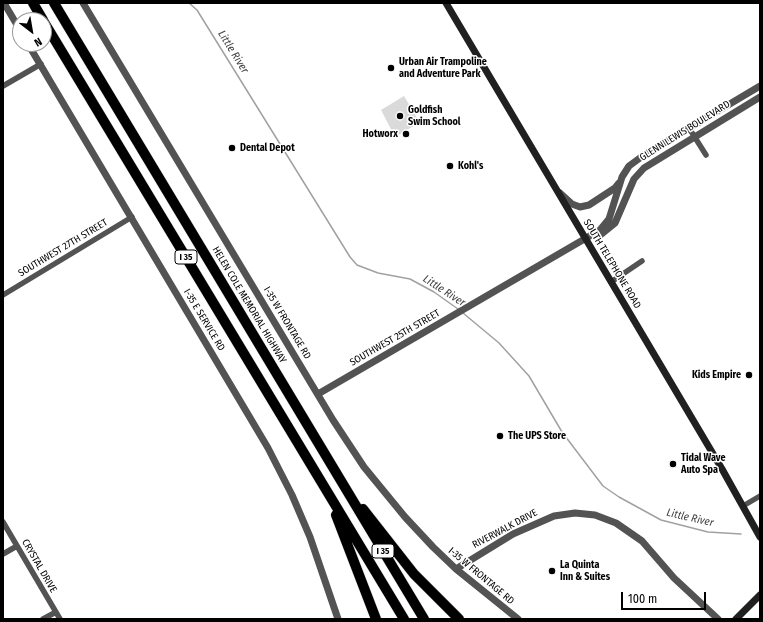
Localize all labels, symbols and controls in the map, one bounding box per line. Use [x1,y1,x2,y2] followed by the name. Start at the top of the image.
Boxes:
[12,12,52,52] north arrow
[215,28,251,76] water label: Little River
[32,35,44,49] text: N
[399,56,487,80] place label: Urban Air Trampoline and Adventure Park
[386,63,396,73] marker: Urban Air Trampoline and Adventure Park
[638,98,732,164] street label: GLENN LEWIS BOULEVARD
[408,104,461,128] place label: Goldfish Swim School
[395,111,405,121] marker: Goldfish Swim School
[363,128,398,140] place label: Hotworx
[401,129,411,139] marker: Hotworx
[240,142,295,154] place label: Dental Depot
[227,143,237,153] marker: Dental Depot
[458,160,483,172] place label: Kohl's
[445,161,455,171] marker: Kohl's
[16,217,110,279] street label: SOUTHWEST 27TH STREET
[581,217,643,311] street label: SOUTH TELEPHONE ROAD
[209,245,289,365] street label: HELEN COLE MEMORIAL HIGHWAY
[175,250,197,264] road number: I 35
[420,272,468,310] water label: Little River
[261,285,313,361] street label: I-35 W FRONTAGE RD
[181,287,227,353] street label: I-35 E SERVICE RD
[348,307,442,369] street label: SOUTHWEST 25TH STREET
[692,369,741,381] place label: Kids Empire
[744,370,754,380] marker: Kids Empire
[508,430,566,442] place label: The UPS Store
[495,431,505,441] marker: The UPS Store
[681,452,726,476] place label: Tidal Wave Auto Spa
[668,459,678,469] marker: Tidal Wave Auto Spa
[665,506,715,530] water label: Little River
[470,507,540,551] street label: RIVERWALK DRIVE
[19,537,59,595] street label: CRYSTAL DRIVE
[372,544,394,558] road number: I 35
[446,545,516,607] street label: I-35 W FRONTAGE RD
[560,559,610,582] place label: La Quinta Inn & Suites
[547,566,557,576] marker: La Quinta Inn & Suites
[623,584,708,610] scale bar
[628,592,657,606] text: 100 m

